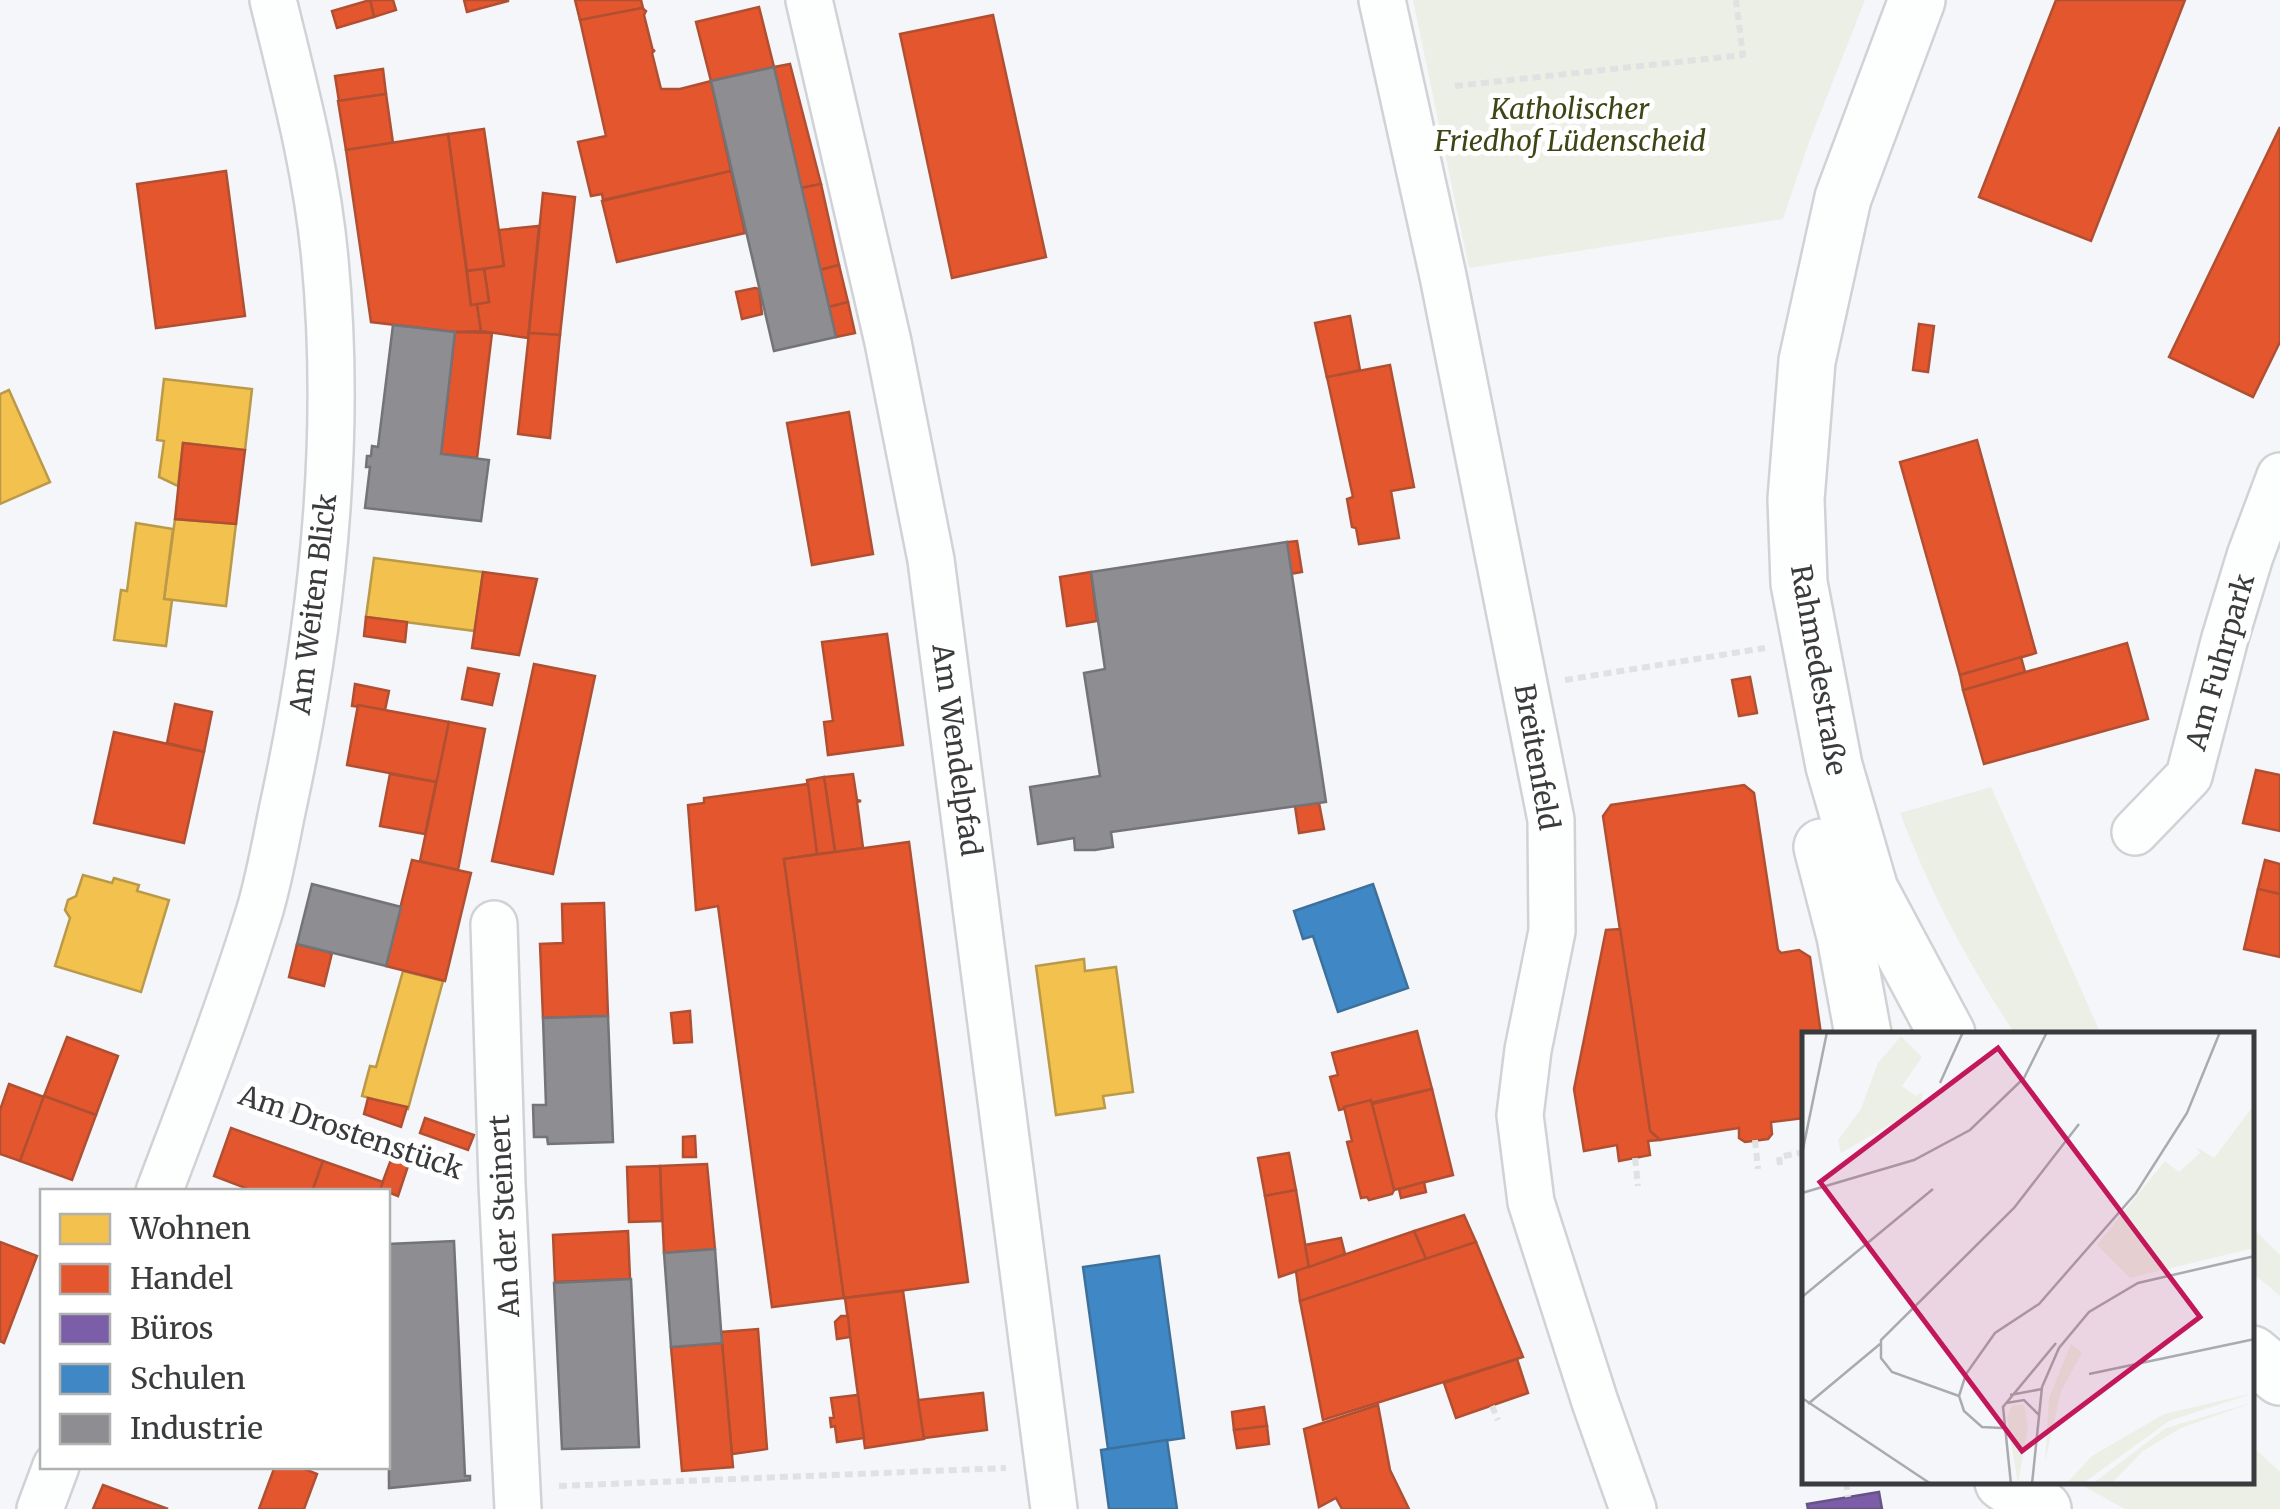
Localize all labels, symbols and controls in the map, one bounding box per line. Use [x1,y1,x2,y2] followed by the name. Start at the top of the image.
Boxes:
[1433,91,1706,159] park label: Katholischer Friedhof Lüdenscheid
[281,491,344,717] street label: Am Weiten Blick
[1783,562,1855,778] street label: Rahmedestraße
[2177,570,2262,755] street label: Am Fuhrpark
[924,641,990,858] street label: Am Wendelpfad
[1506,681,1568,833] street label: Breitenfeld
[1802,1032,2255,1484] inset map
[233,1077,468,1187] street label: Am Drostenstück
[481,1114,527,1319] street label: An der Steinert
[40,1189,390,1469] legend
[129,1209,251,1247] text: Wohnen
[130,1259,233,1297] text: Handel
[130,1309,214,1347] text: Büros
[130,1359,246,1397] text: Schulen
[130,1409,263,1447] text: Industrie

